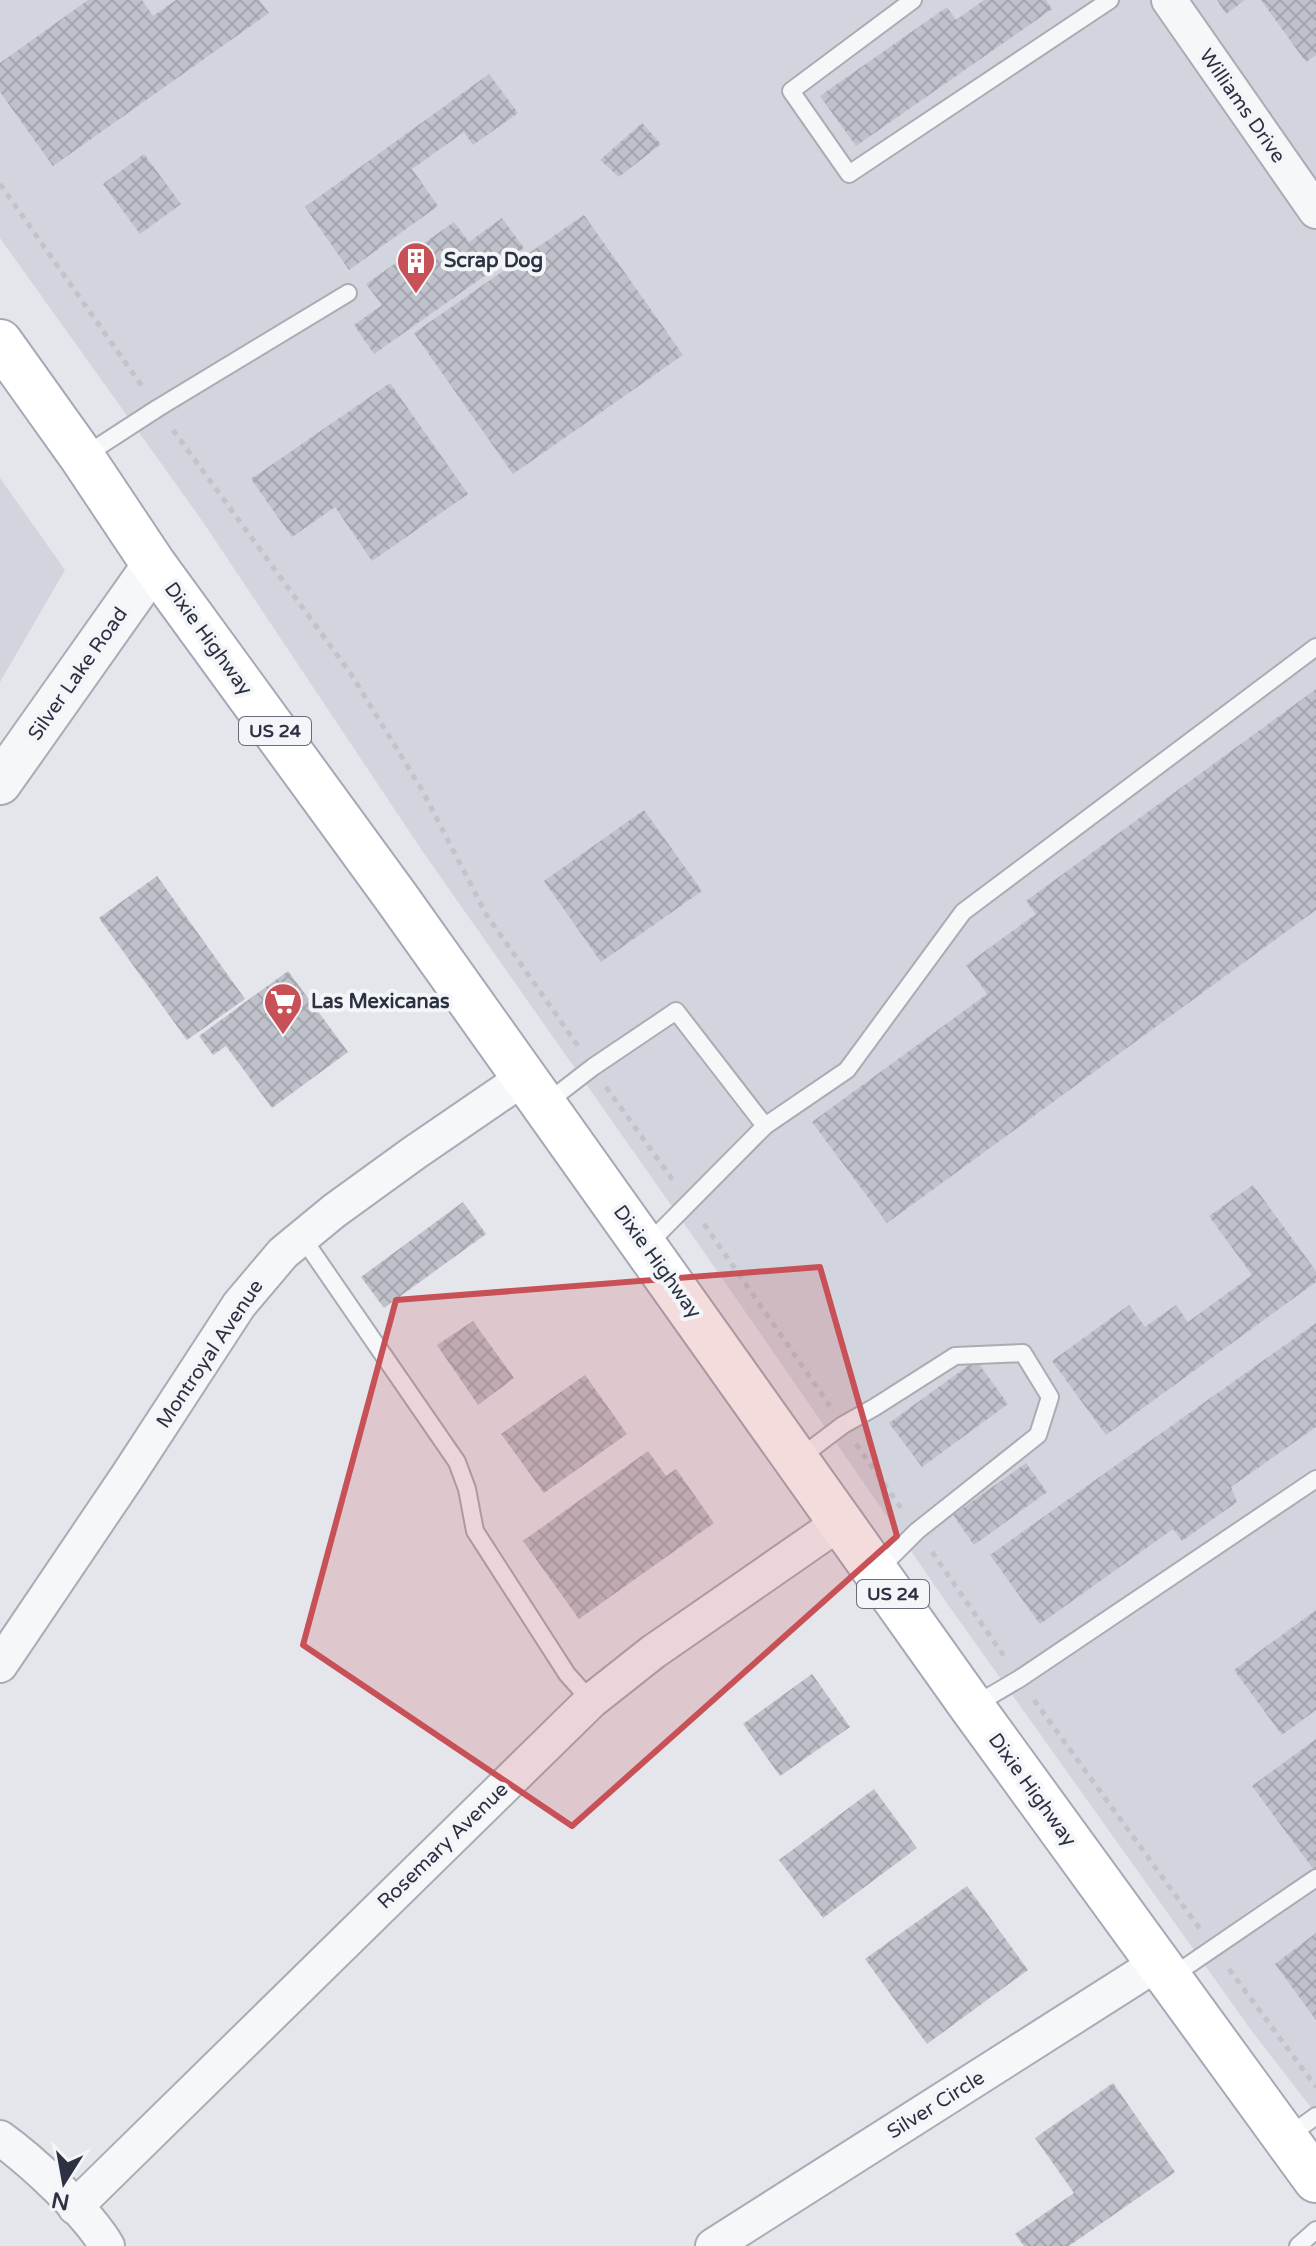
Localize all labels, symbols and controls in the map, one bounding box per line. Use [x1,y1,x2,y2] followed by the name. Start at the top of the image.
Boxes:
[1194,44,1290,168] street label: Williams Drive
[395,240,437,295] building icon: Scrap Dog
[444,249,543,273] place label: Scrap Dog
[159,578,257,701] street label: Dixie Highway
[23,603,133,745] street label: Silver Lake Road
[239,717,311,745] road number: US 24
[262,981,304,1036] supermarket icon: Las Mexicanas
[311,990,450,1014] place label: Las Mexicanas
[608,1201,706,1324] street label: Dixie Highway
[151,1275,269,1433] street label: Montroyal Avenue
[857,1580,929,1608] road number: US 24
[983,1729,1081,1852] street label: Dixie Highway
[373,1778,513,1914] street label: Rosemary Avenue
[883,2066,989,2144] street label: Silver Circle
[24,2142,104,2222] north arrow
[49,2186,72,2215] text: N

